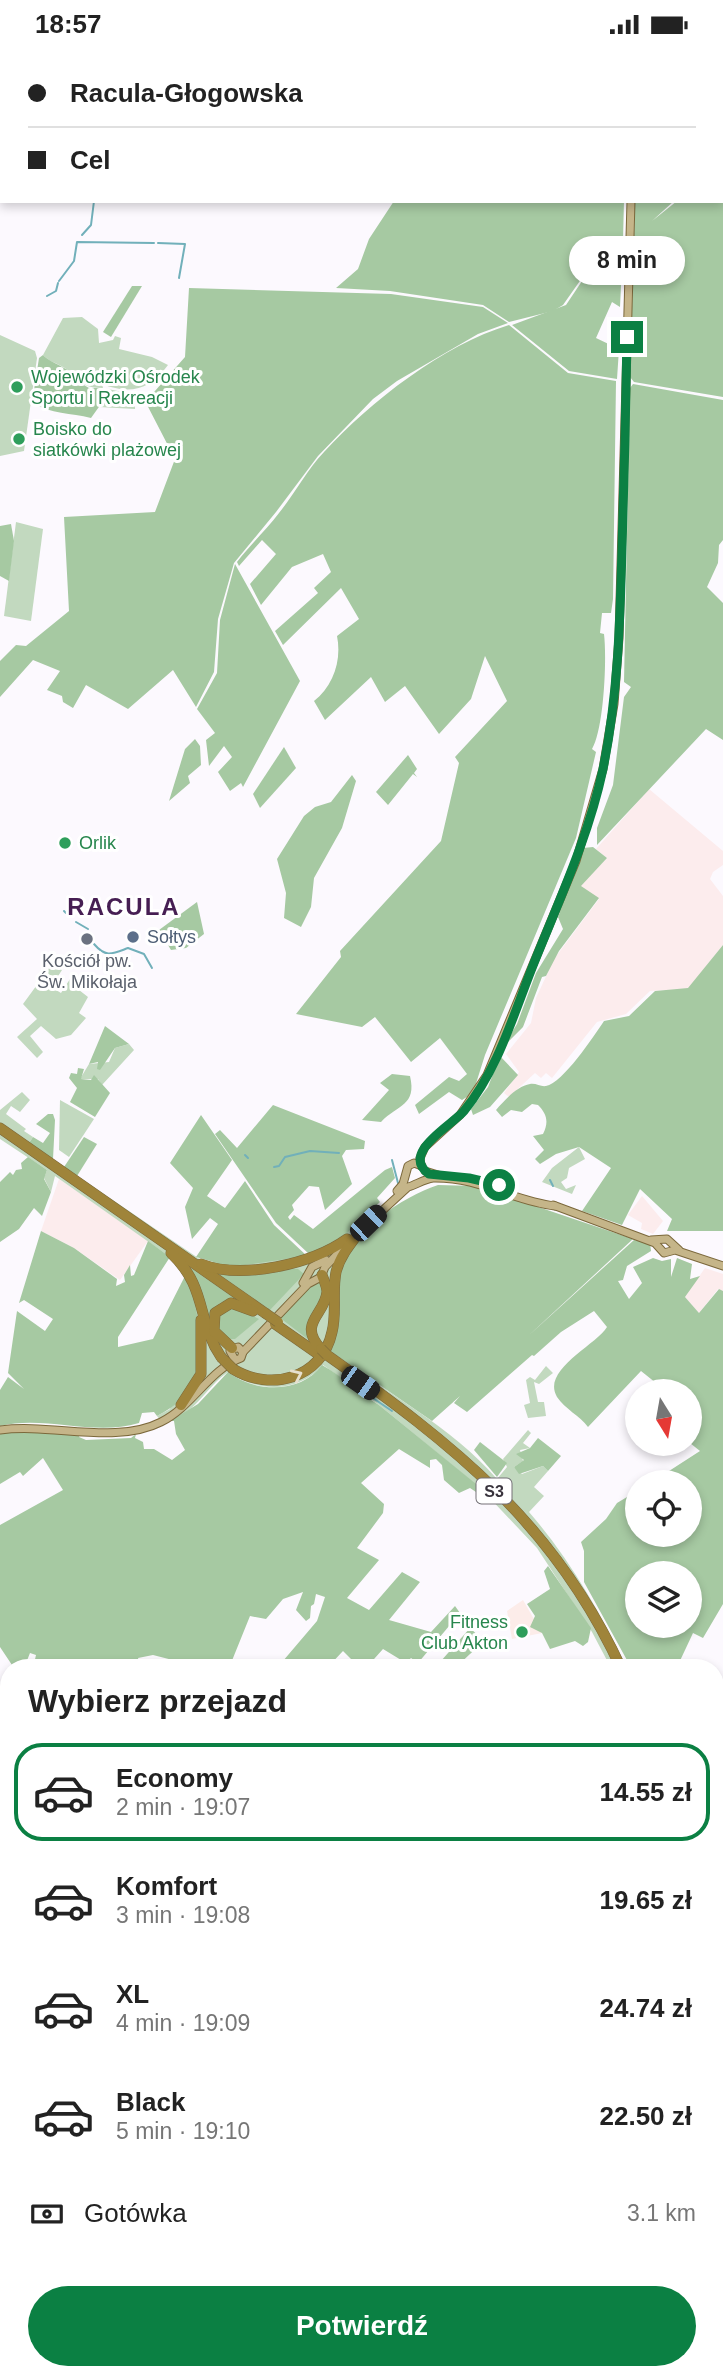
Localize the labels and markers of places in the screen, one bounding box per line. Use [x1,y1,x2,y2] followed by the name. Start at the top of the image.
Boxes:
[31,367,201,408] place label: Wojewódzki Ośrodek Sportu i Rekreacji
[9,379,25,395] marker: Wojewódzki Ośrodek Sportu i Rekreacji
[33,419,181,460] place label: Boisko do siatkówki plażowej
[11,431,27,447] marker: Boisko do siatkówki plażowej
[79,833,117,853] place label: Orlik
[57,835,73,851] marker: Orlik
[147,927,196,947] place label: Sołtys
[125,929,141,945] marker: Sołtys
[79,931,95,947] marker: Kościół pw. Św. Mikołaja
[37,951,138,992] place label: Kościół pw. Św. Mikołaja
[421,1612,508,1653] place label: Fitness Club Akton
[514,1624,530,1640] marker: Fitness Club Akton

